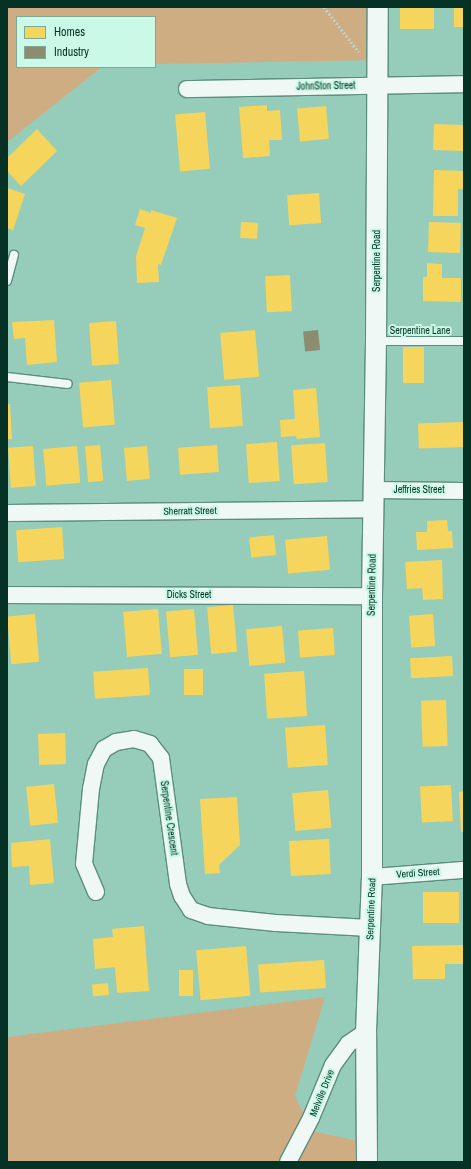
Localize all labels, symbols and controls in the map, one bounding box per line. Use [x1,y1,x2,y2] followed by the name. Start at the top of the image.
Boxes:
[16,16,156,68] legend
[54,24,85,40] text: Homes
[54,44,89,60] text: Industry
[296,79,356,93] street label: JohnSton Street
[371,230,383,292] street label: Serpentine Road
[390,325,450,337] street label: Serpentine Lane
[394,484,444,496] street label: Jeffries Street
[163,505,217,517] street label: Sherratt Street
[365,554,379,616] street label: Serpentine Road
[167,589,211,601] street label: Dicks Street
[158,780,180,856] street label: Serpentine Crescent
[396,866,440,880] street label: Verdi Street
[364,878,378,940] street label: Serpentine Road
[307,1068,337,1118] street label: Melville Drive

